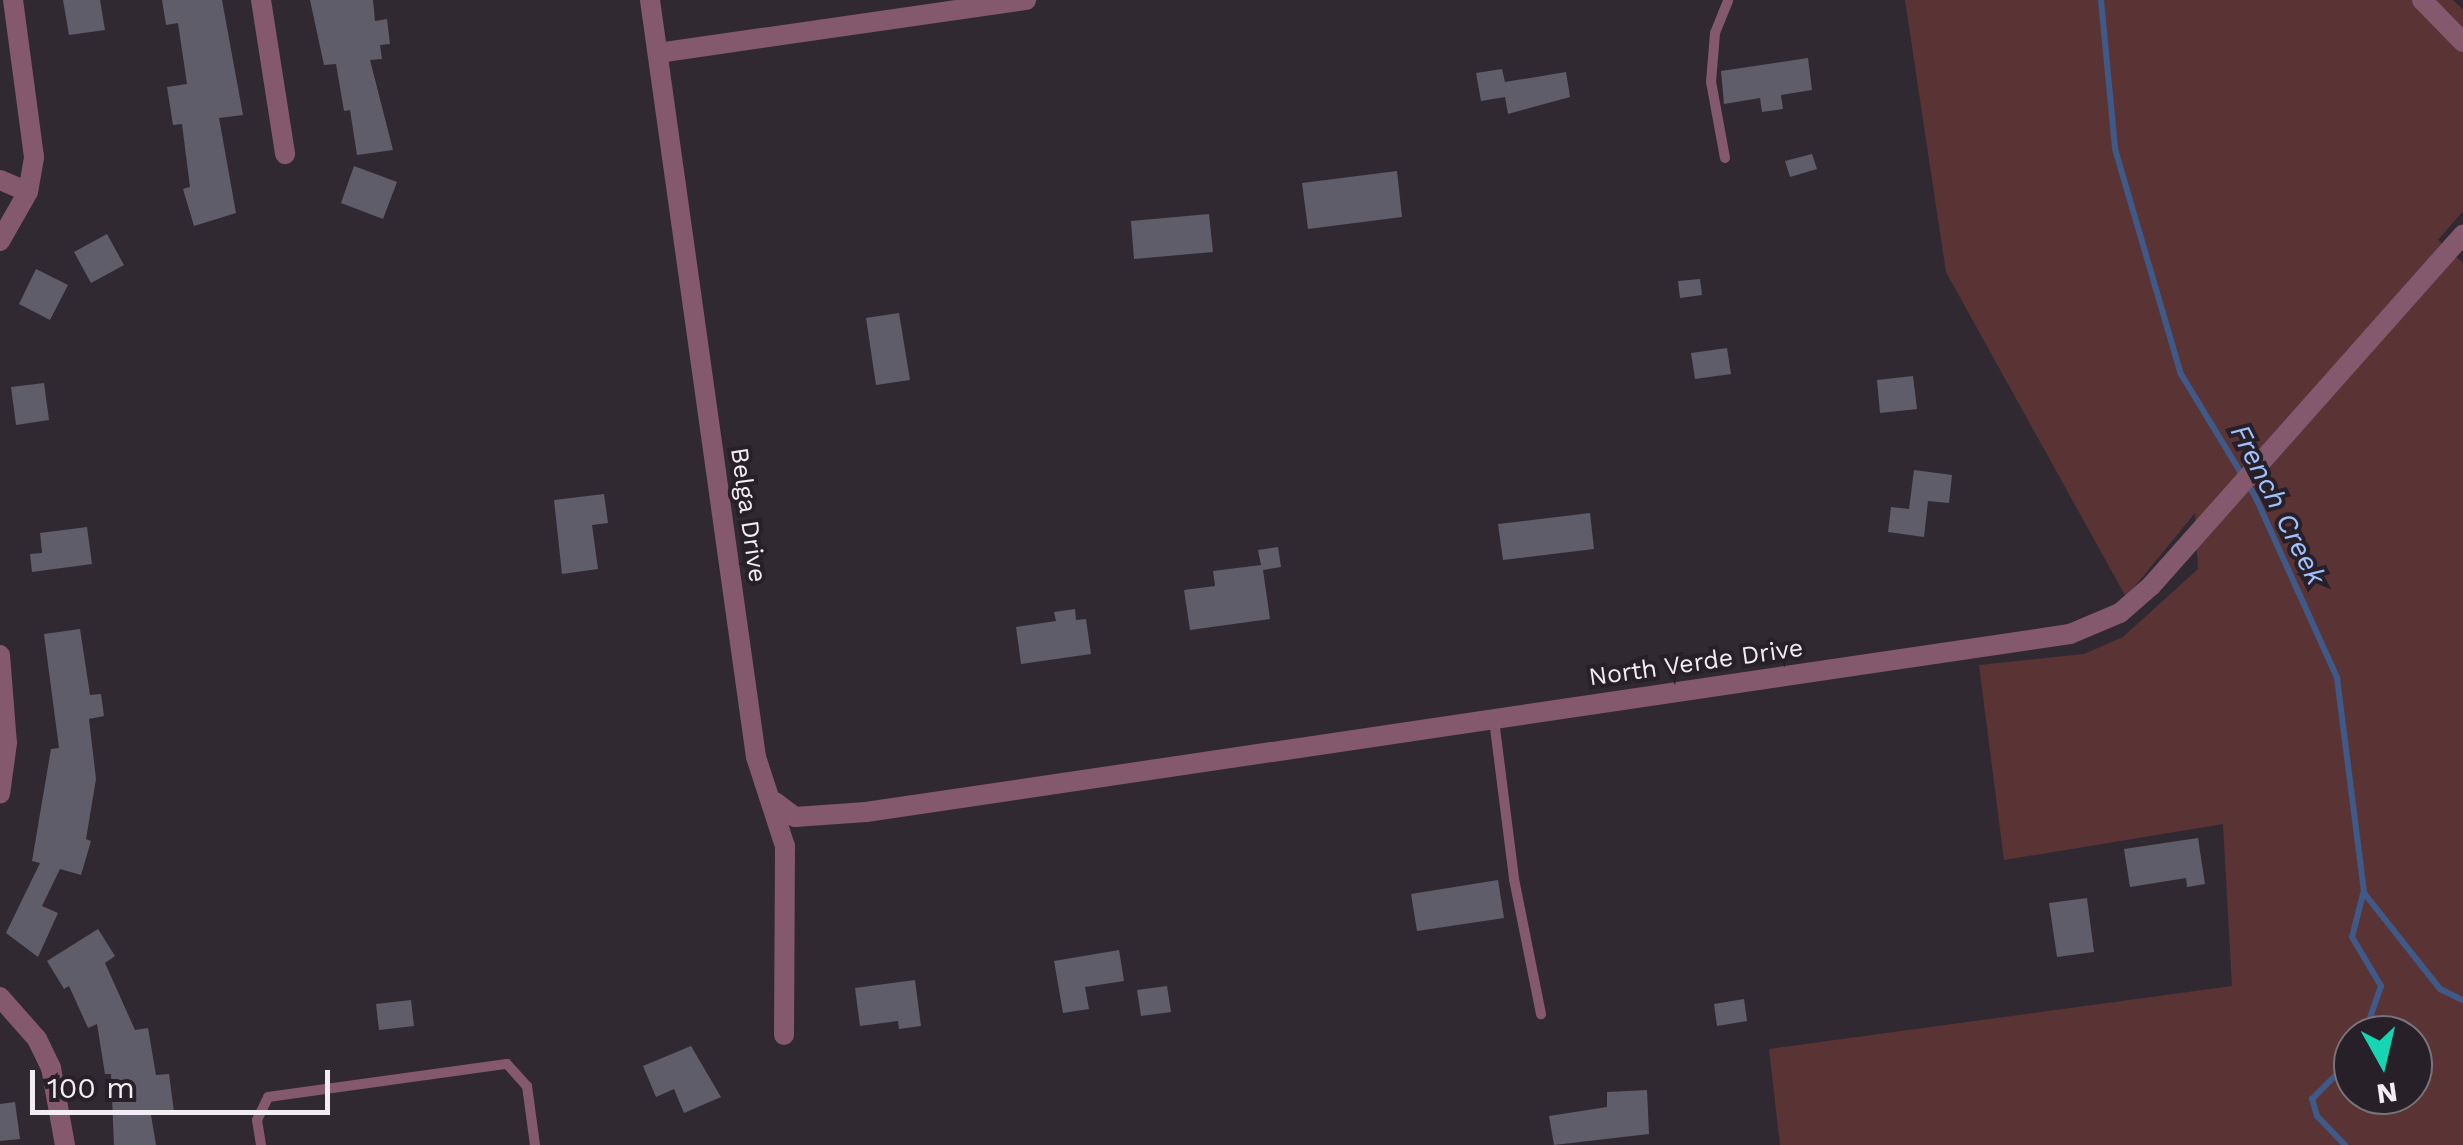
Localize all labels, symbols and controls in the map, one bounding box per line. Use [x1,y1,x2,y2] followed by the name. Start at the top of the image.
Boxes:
[2223,419,2333,591] water label: French Creek
[724,445,772,585] street label: Belga Drive
[1586,633,1806,693] street label: North Verde Drive
[2333,1015,2433,1115] north arrow
[35,1050,335,1112] scale bar
[47,1070,135,1105] text: 100 m
[2374,1075,2400,1111] text: N

